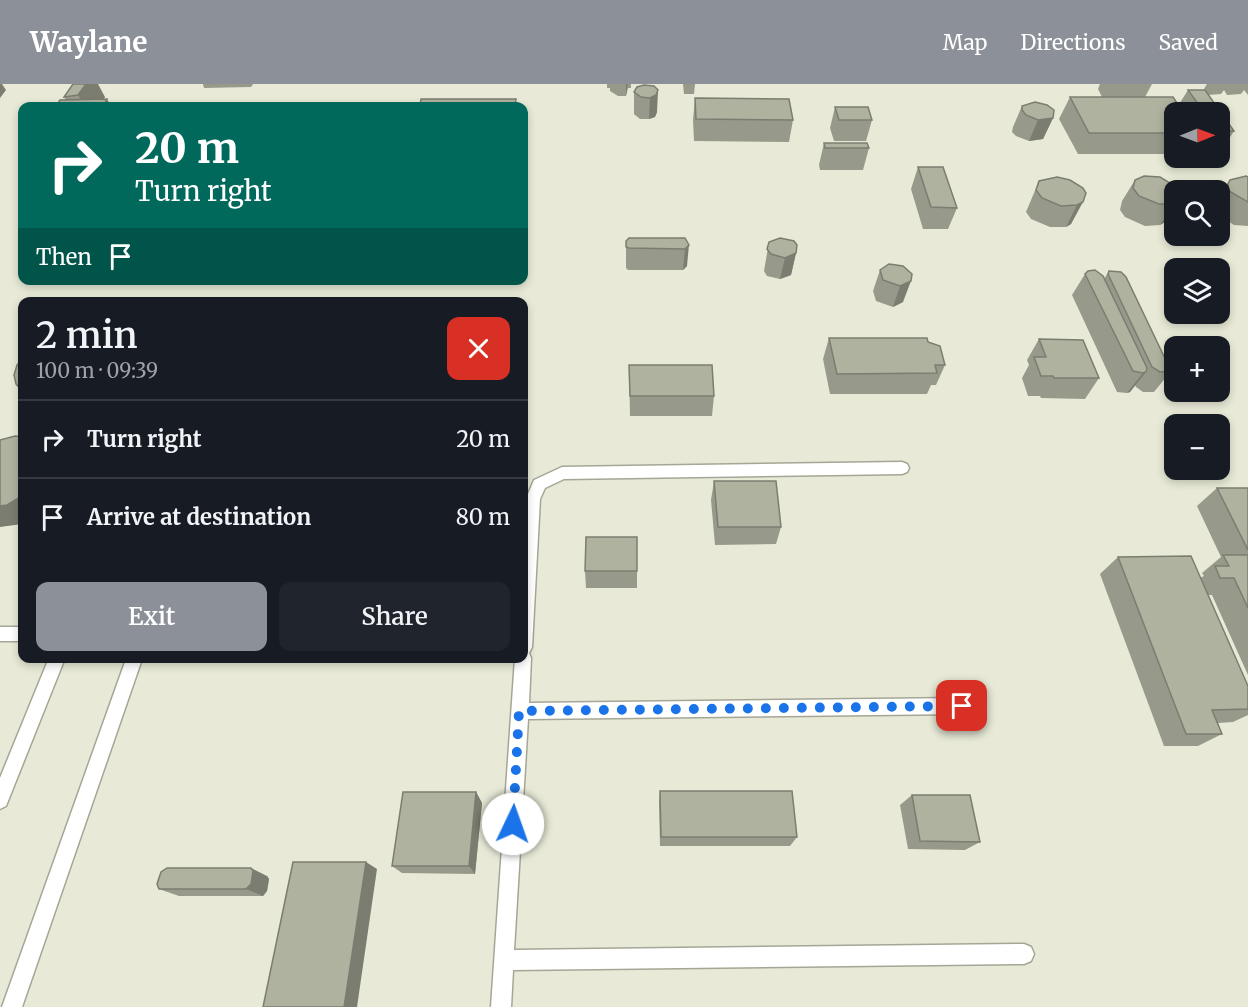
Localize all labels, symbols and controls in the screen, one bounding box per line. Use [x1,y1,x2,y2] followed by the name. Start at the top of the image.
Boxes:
[30,24,147,60] text: Waylane
[943,29,987,56] text: Map
[1020,29,1125,56] text: Directions
[1158,29,1218,56] text: Saved
[1164,102,1230,168] north arrow
[1164,102,1230,480] map controls
[135,122,239,174] text: 20 m
[36,126,114,204] icon: right
[135,174,272,208] text: Turn right
[1164,180,1230,246] button: search
[104,240,137,273] icon: arrive
[36,243,92,271] text: Then
[1164,258,1230,324] button: layers
[36,313,138,358] text: 2 min
[447,317,510,380] button: close
[1164,336,1230,402] button: +
[36,358,158,383] text: 100 m · 09:39
[1164,414,1230,480] button: −
[36,423,69,456] icon: right
[87,425,201,453] text: Turn right
[456,425,510,453] text: 20 m
[36,501,69,534] icon: arrive
[87,503,311,531] text: Arrive at destination
[456,503,510,531] text: 80 m
[36,582,267,651] button: Exit
[279,582,510,651] button: Share
[936,680,987,731] pin
[945,689,978,722] icon: arrive
[481,792,545,856] position arrow

